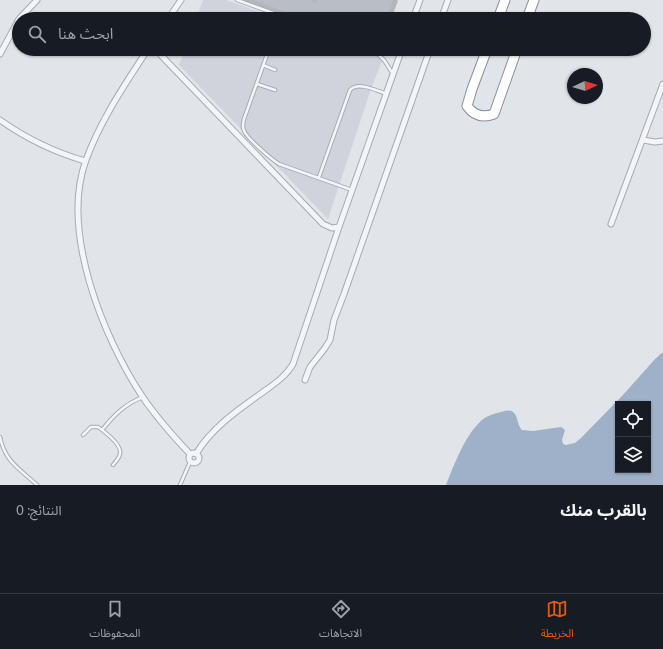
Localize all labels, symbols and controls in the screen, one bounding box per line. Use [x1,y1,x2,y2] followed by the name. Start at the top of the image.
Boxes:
[12,12,651,56] search box
[26,23,48,45] icon: search
[58,25,113,42] text: ابحث هنا
[567,68,603,104] north arrow
[615,401,651,473] map controls
[615,401,651,437] button: locate
[615,437,651,473] button: layers
[560,500,647,520] text: بالقرب منك
[16,503,61,518] text: النتائج: 0
[89,598,140,645] tab: المحفوظات
[319,598,362,645] tab: الاتجاهات
[541,598,574,645] tab: الخريطة

